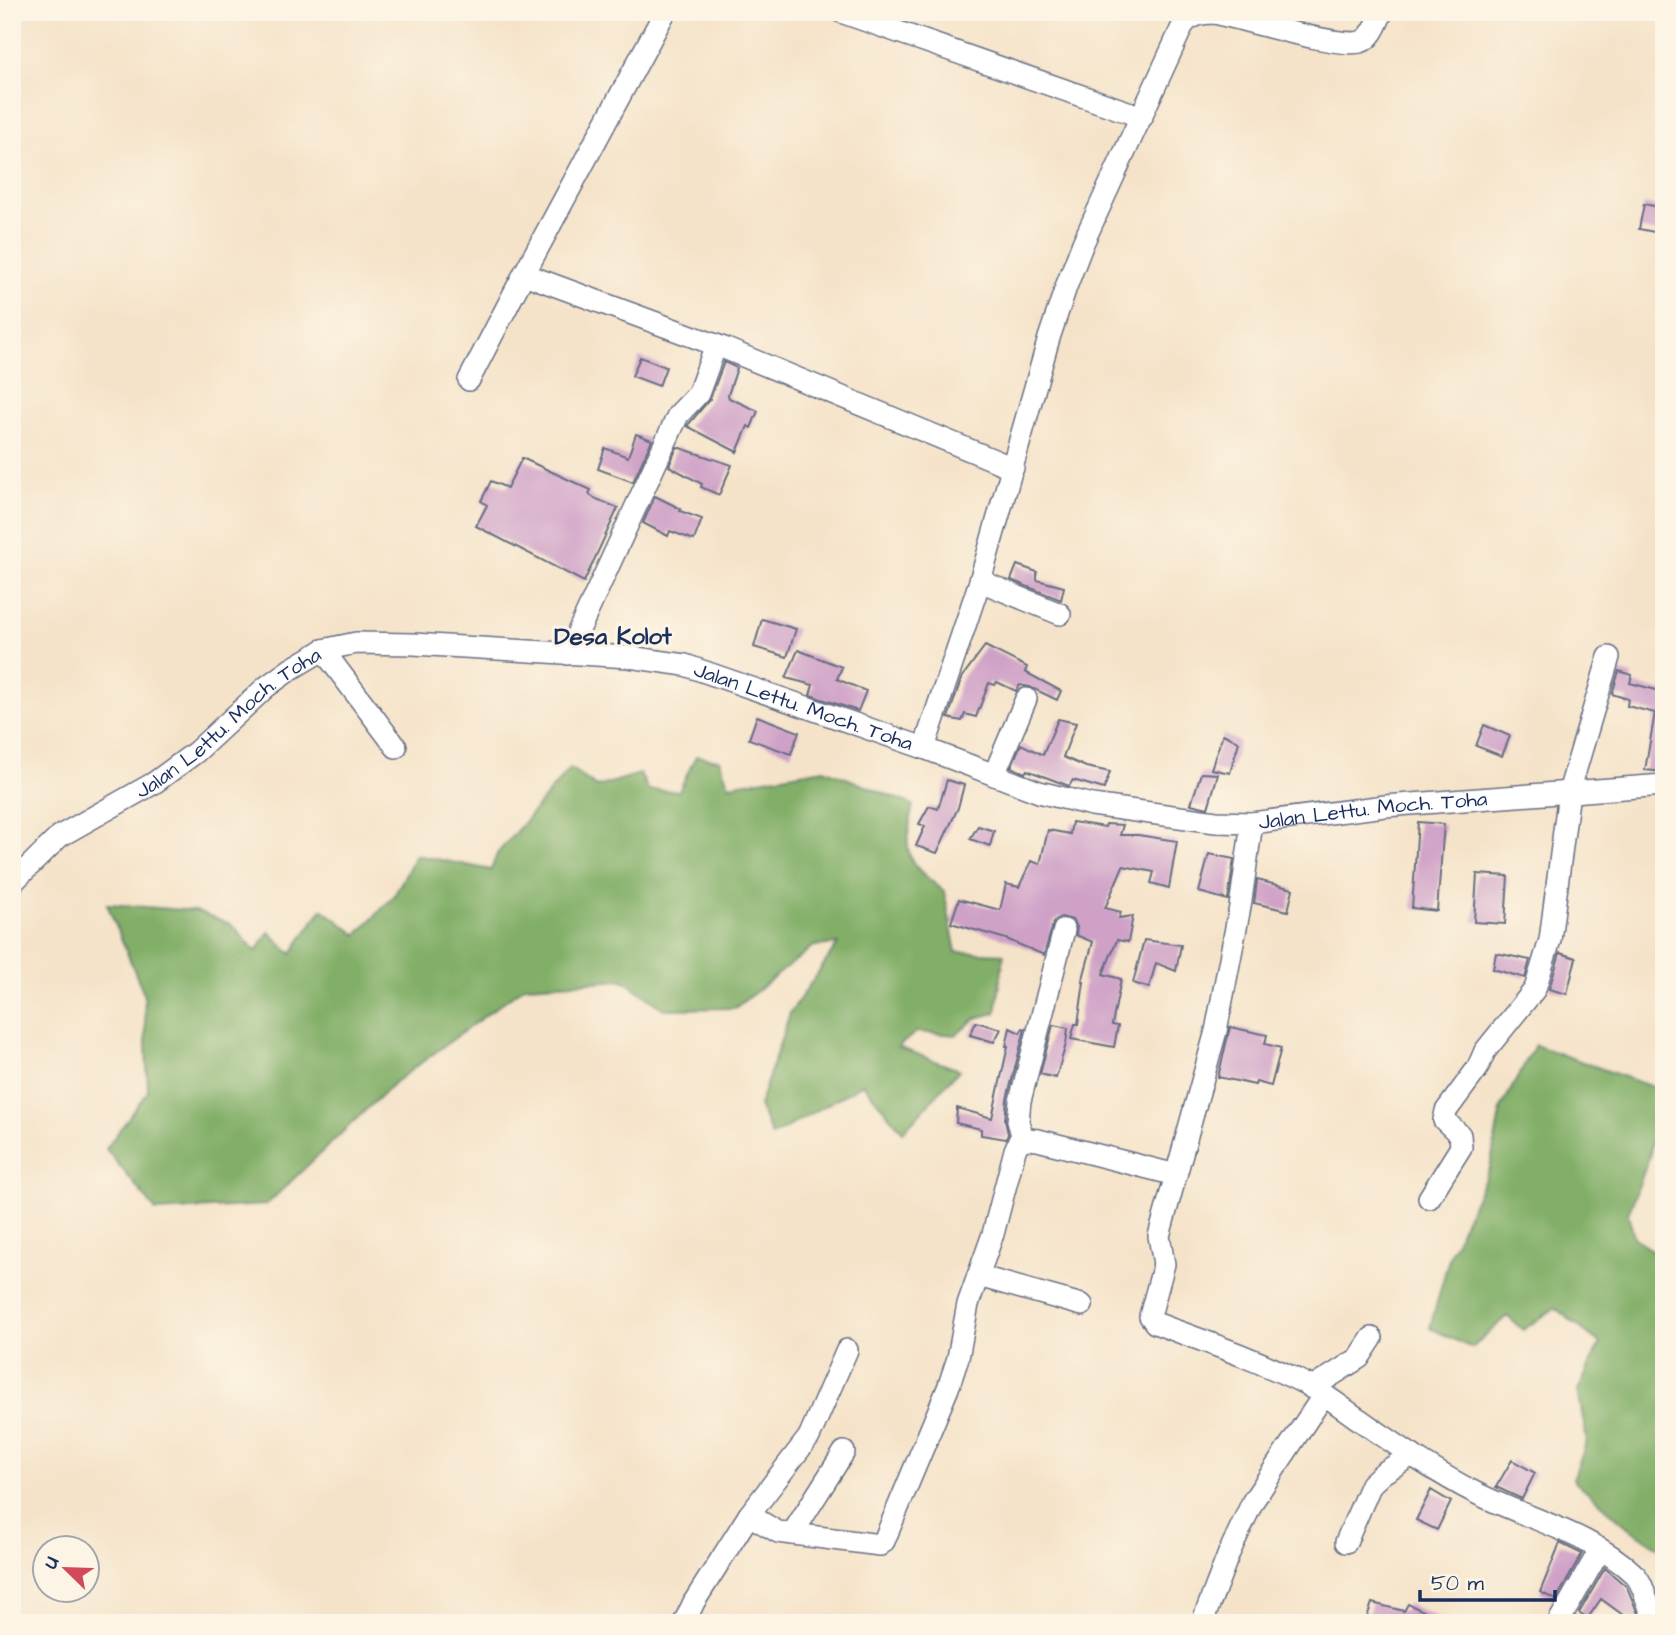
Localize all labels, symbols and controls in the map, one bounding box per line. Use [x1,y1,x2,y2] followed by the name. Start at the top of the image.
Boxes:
[554,620,672,654] district label: Desa Kolot
[130,640,326,805] street label: Jalan Lettu. Moch. Toha
[690,655,917,758] street label: Jalan Lettu. Moch. Toha
[1257,784,1489,837] street label: Jalan Lettu. Moch. Toha
[32,1534,102,1604] north arrow
[37,1552,66,1573] text: U
[1420,1558,1555,1602] scale bar
[1431,1569,1485,1598] text: 50 m

